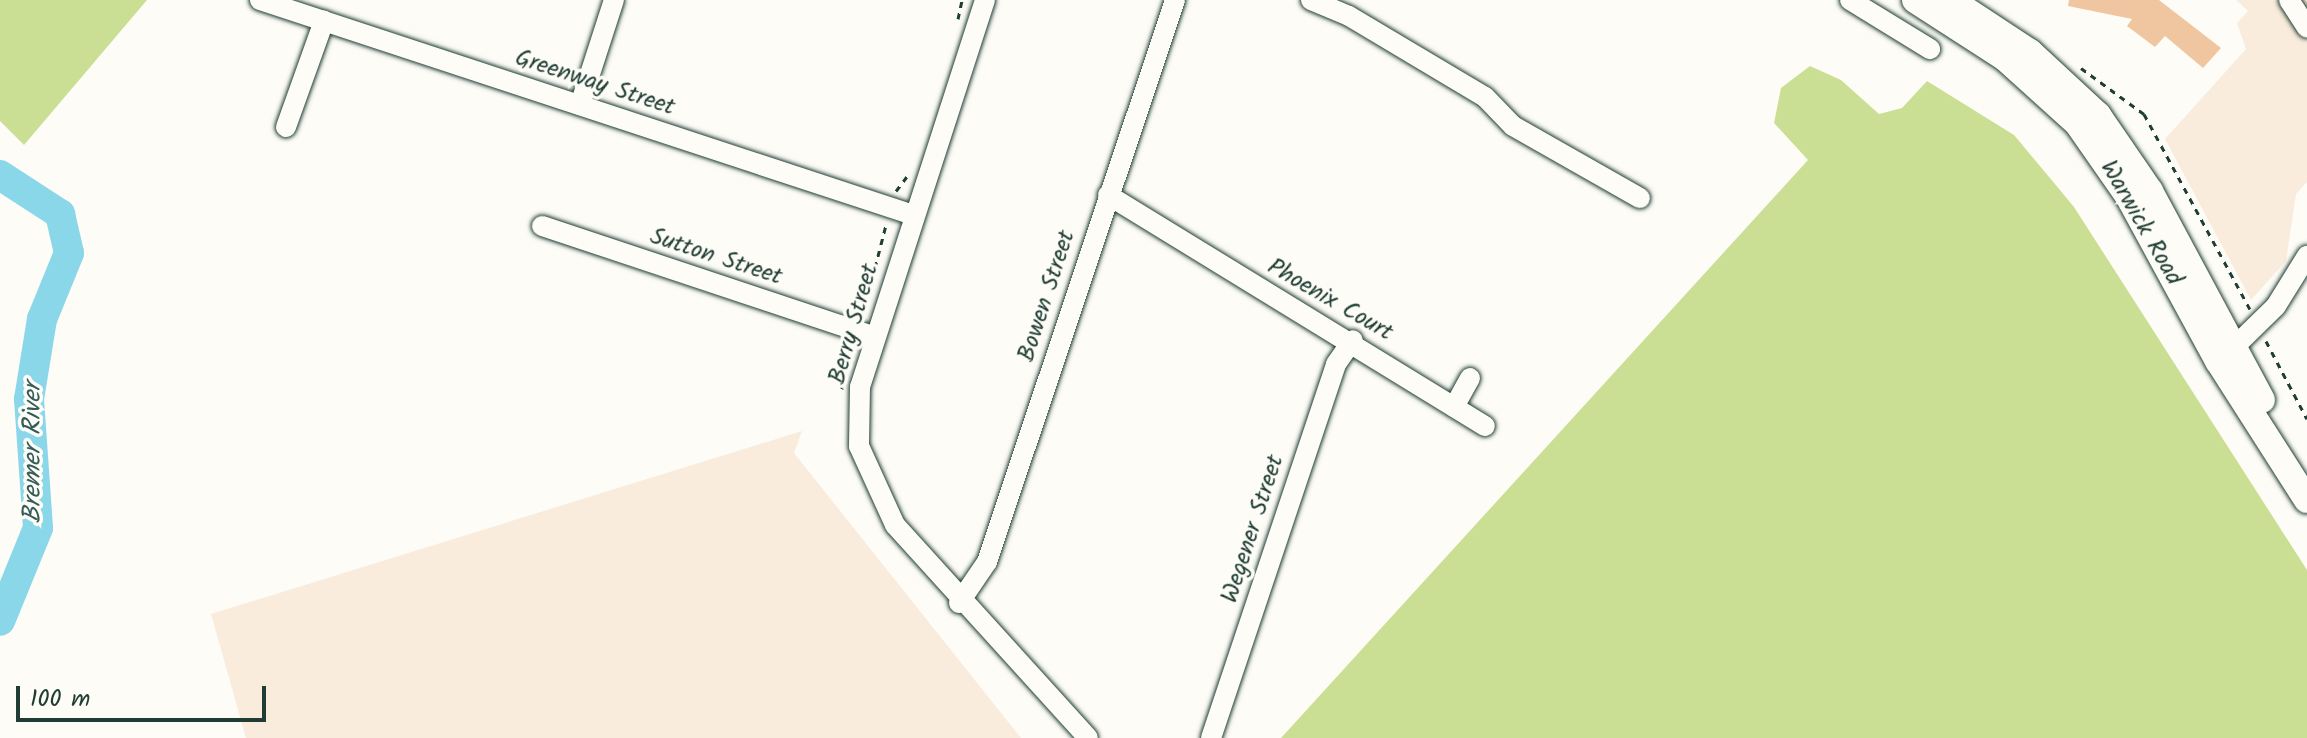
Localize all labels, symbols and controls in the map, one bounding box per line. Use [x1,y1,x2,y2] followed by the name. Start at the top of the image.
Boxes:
[512,44,678,122] street label: Greenway Street
[2094,155,2188,291] street label: Warwick Road
[646,222,786,292] street label: Sutton Street
[1012,227,1082,365] street label: Bowen Street
[1262,253,1398,347] street label: Phoenix Court
[823,261,885,387] street label: Berry Street
[18,383,50,523] water label: Bremer River
[1216,451,1290,607] street label: Wegener Street
[20,670,270,720] scale bar
[30,680,90,719] text: 100 m

